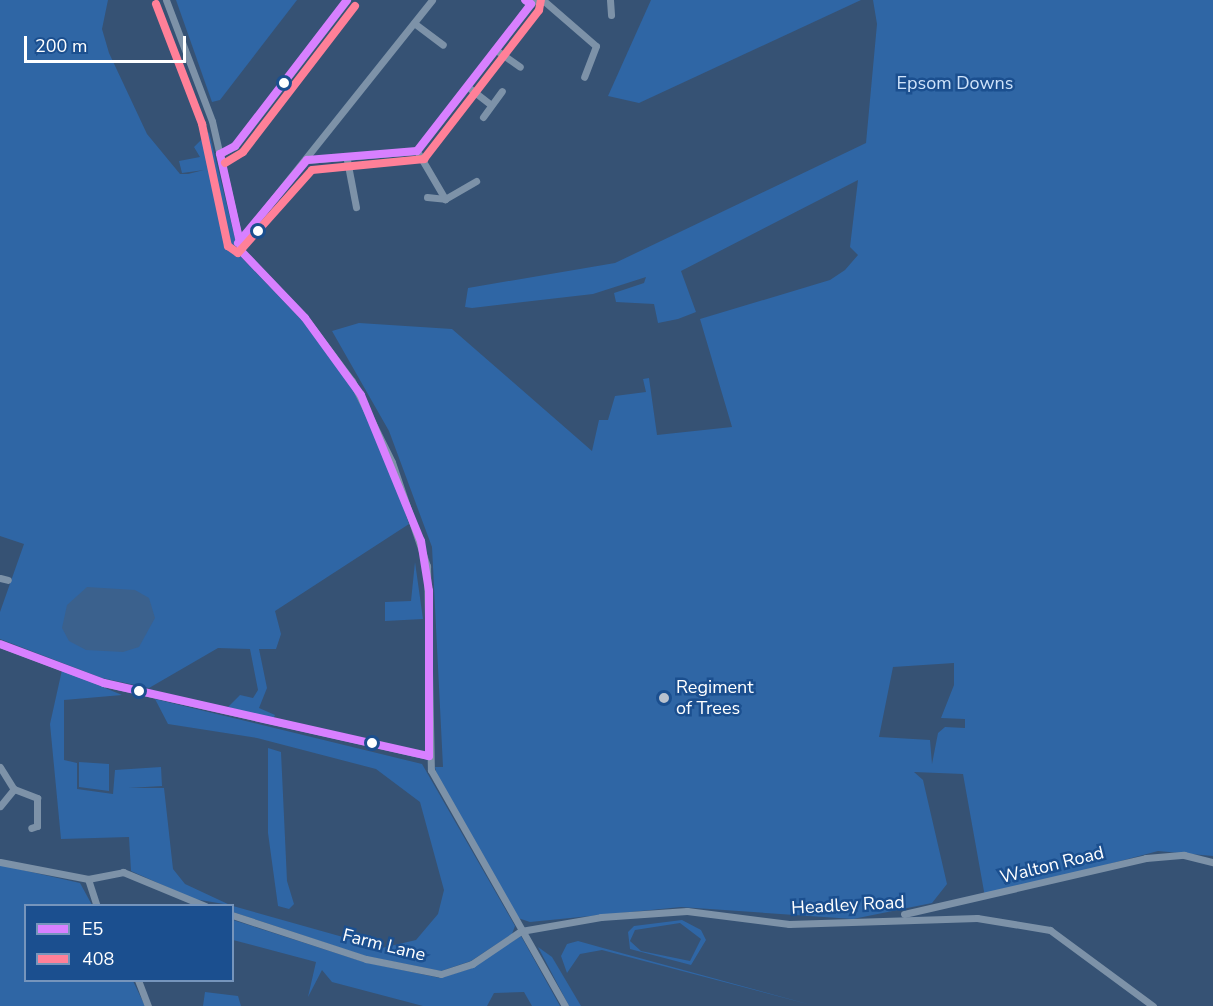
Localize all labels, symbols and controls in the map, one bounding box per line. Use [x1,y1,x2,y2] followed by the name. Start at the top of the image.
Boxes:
[27,24,189,62] scale bar
[35,34,87,58] text: 200 m
[897,72,1013,94] park label: Epsom Downs
[278,77,290,89] unlabelled marker
[252,225,264,237] unlabelled marker
[676,677,754,720] place label: Regiment of Trees
[133,685,145,697] unlabelled marker
[657,691,671,705] marker: Regiment of Trees
[366,737,378,749] unlabelled marker
[998,842,1106,888] street label: Walton Road
[791,891,905,919] street label: Headley Road
[24,904,234,982] legend
[82,917,103,941] text: E5
[340,924,428,966] street label: Farm Lane
[82,947,114,971] text: 408

